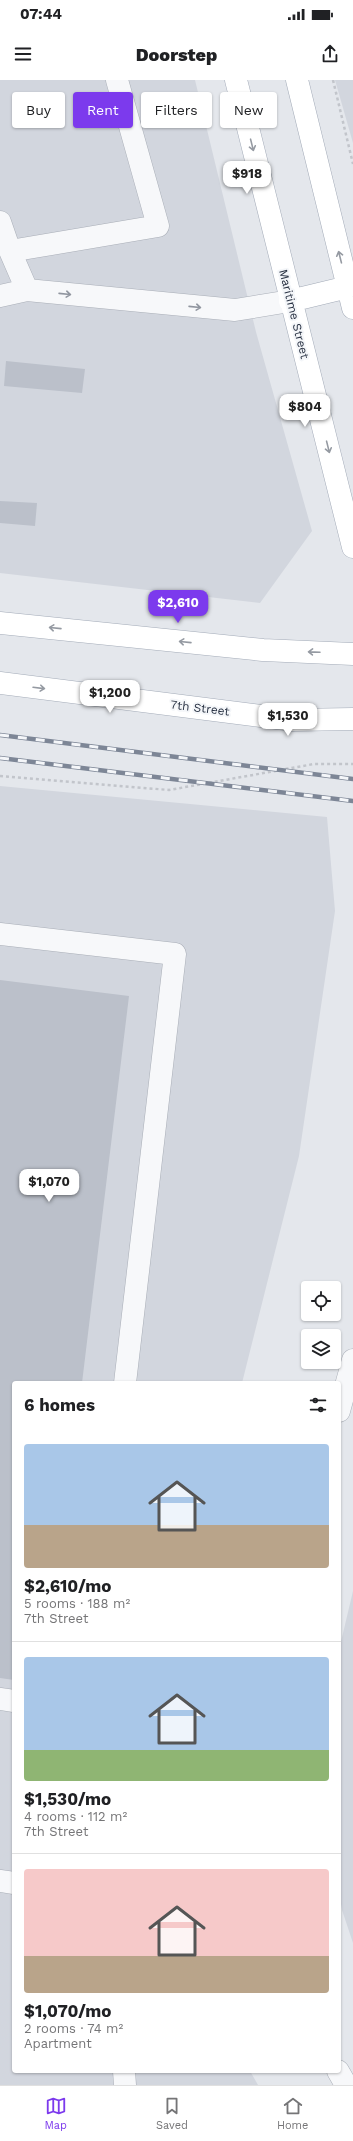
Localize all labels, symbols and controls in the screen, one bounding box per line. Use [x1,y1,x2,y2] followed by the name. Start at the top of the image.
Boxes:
[20,5,62,23] text: 07:44
[12,43,34,65] icon: menu
[319,43,341,65] icon: share
[136,44,217,65] text: Doorstep
[12,92,65,128] chip: Buy
[73,92,133,128] chip: Rent
[141,92,212,128] chip: Filters
[220,92,277,128] chip: New
[248,138,256,151] one-way arrow
[223,161,271,195] pin: $918
[232,166,262,181] text: $918
[336,251,344,264] one-way arrow
[276,268,312,360] street label: Maritime Street
[58,290,71,297] one-way arrow
[188,303,201,310] one-way arrow
[281,394,329,428] pin: $804
[288,399,322,414] text: $804
[324,441,332,454] one-way arrow
[145,590,211,624] pin: $2,610
[157,595,199,610] text: $2,610
[49,625,62,632] one-way arrow
[178,638,191,646] one-way arrow
[308,649,321,656] one-way arrow
[77,680,143,714] pin: $1,200
[32,684,45,692] one-way arrow
[89,685,131,700] text: $1,200
[170,697,230,719] street label: 7th Street
[255,703,321,737] pin: $1,530
[267,708,309,723] text: $1,530
[16,1169,82,1203] pin: $1,070
[28,1174,70,1189] text: $1,070
[301,1281,341,1369] map controls
[301,1281,341,1321] button: locate
[301,1329,341,1369] button: layers
[307,1394,329,1416] icon: filters
[24,1395,95,1415] text: 6 homes
[141,1470,213,1542] icon: home
[24,1576,111,1596] text: $2,610/mo
[24,1596,130,1611] text: 5 rooms · 188 m²
[24,1611,88,1626] text: 7th Street
[141,1683,213,1755] icon: home
[24,1789,111,1809] text: $1,530/mo
[24,1809,127,1824] text: 4 rooms · 112 m²
[24,1824,88,1839] text: 7th Street
[141,1895,213,1967] icon: home
[24,2001,112,2021] text: $1,070/mo
[24,2021,123,2036] text: 2 rooms · 74 m²
[24,2036,92,2051] text: Apartment
[45,2095,67,2132] tab: Map
[156,2095,188,2132] tab: Saved
[277,2095,308,2132] tab: Home

